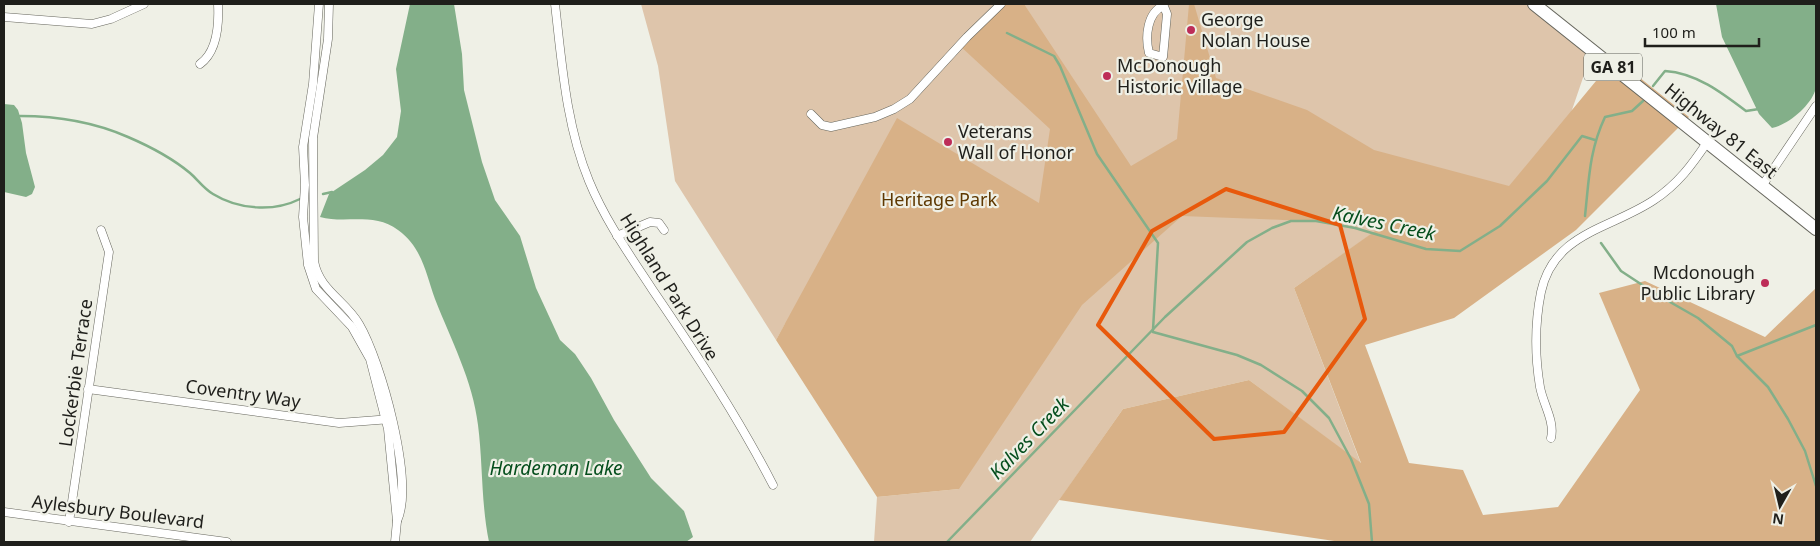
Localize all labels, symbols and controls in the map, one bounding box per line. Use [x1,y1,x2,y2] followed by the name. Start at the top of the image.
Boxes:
[1201,7,1310,52] place label: George Nolan House
[1645,15,1759,47] scale bar
[1652,22,1696,42] text: 100 m
[1185,24,1197,36] marker: George Nolan House
[1117,53,1242,98] place label: McDonough Historic Village
[1584,54,1642,80] road number: GA 81
[1101,70,1113,82] marker: McDonough Historic Village
[1660,77,1783,184] street label: Highway 81 East
[958,119,1074,164] place label: Veterans Wall of Honor
[942,136,954,148] marker: Veterans Wall of Honor
[881,187,997,211] park label: Heritage Park
[1330,199,1438,247] water label: Kalves Creek
[615,208,725,365] street label: Highland Park Drive
[1640,260,1756,305] place label: Mcdonough Public Library
[1759,277,1771,289] marker: Mcdonough Public Library
[53,297,97,448] street label: Lockerbie Terrace
[184,373,303,413] street label: Coventry Way
[983,391,1075,485] water label: Kalves Creek
[489,455,623,481] water label: Hardeman Lake
[1755,481,1805,531] north arrow
[31,489,206,533] street label: Aylesbury Boulevard
[1771,509,1785,530] text: N

